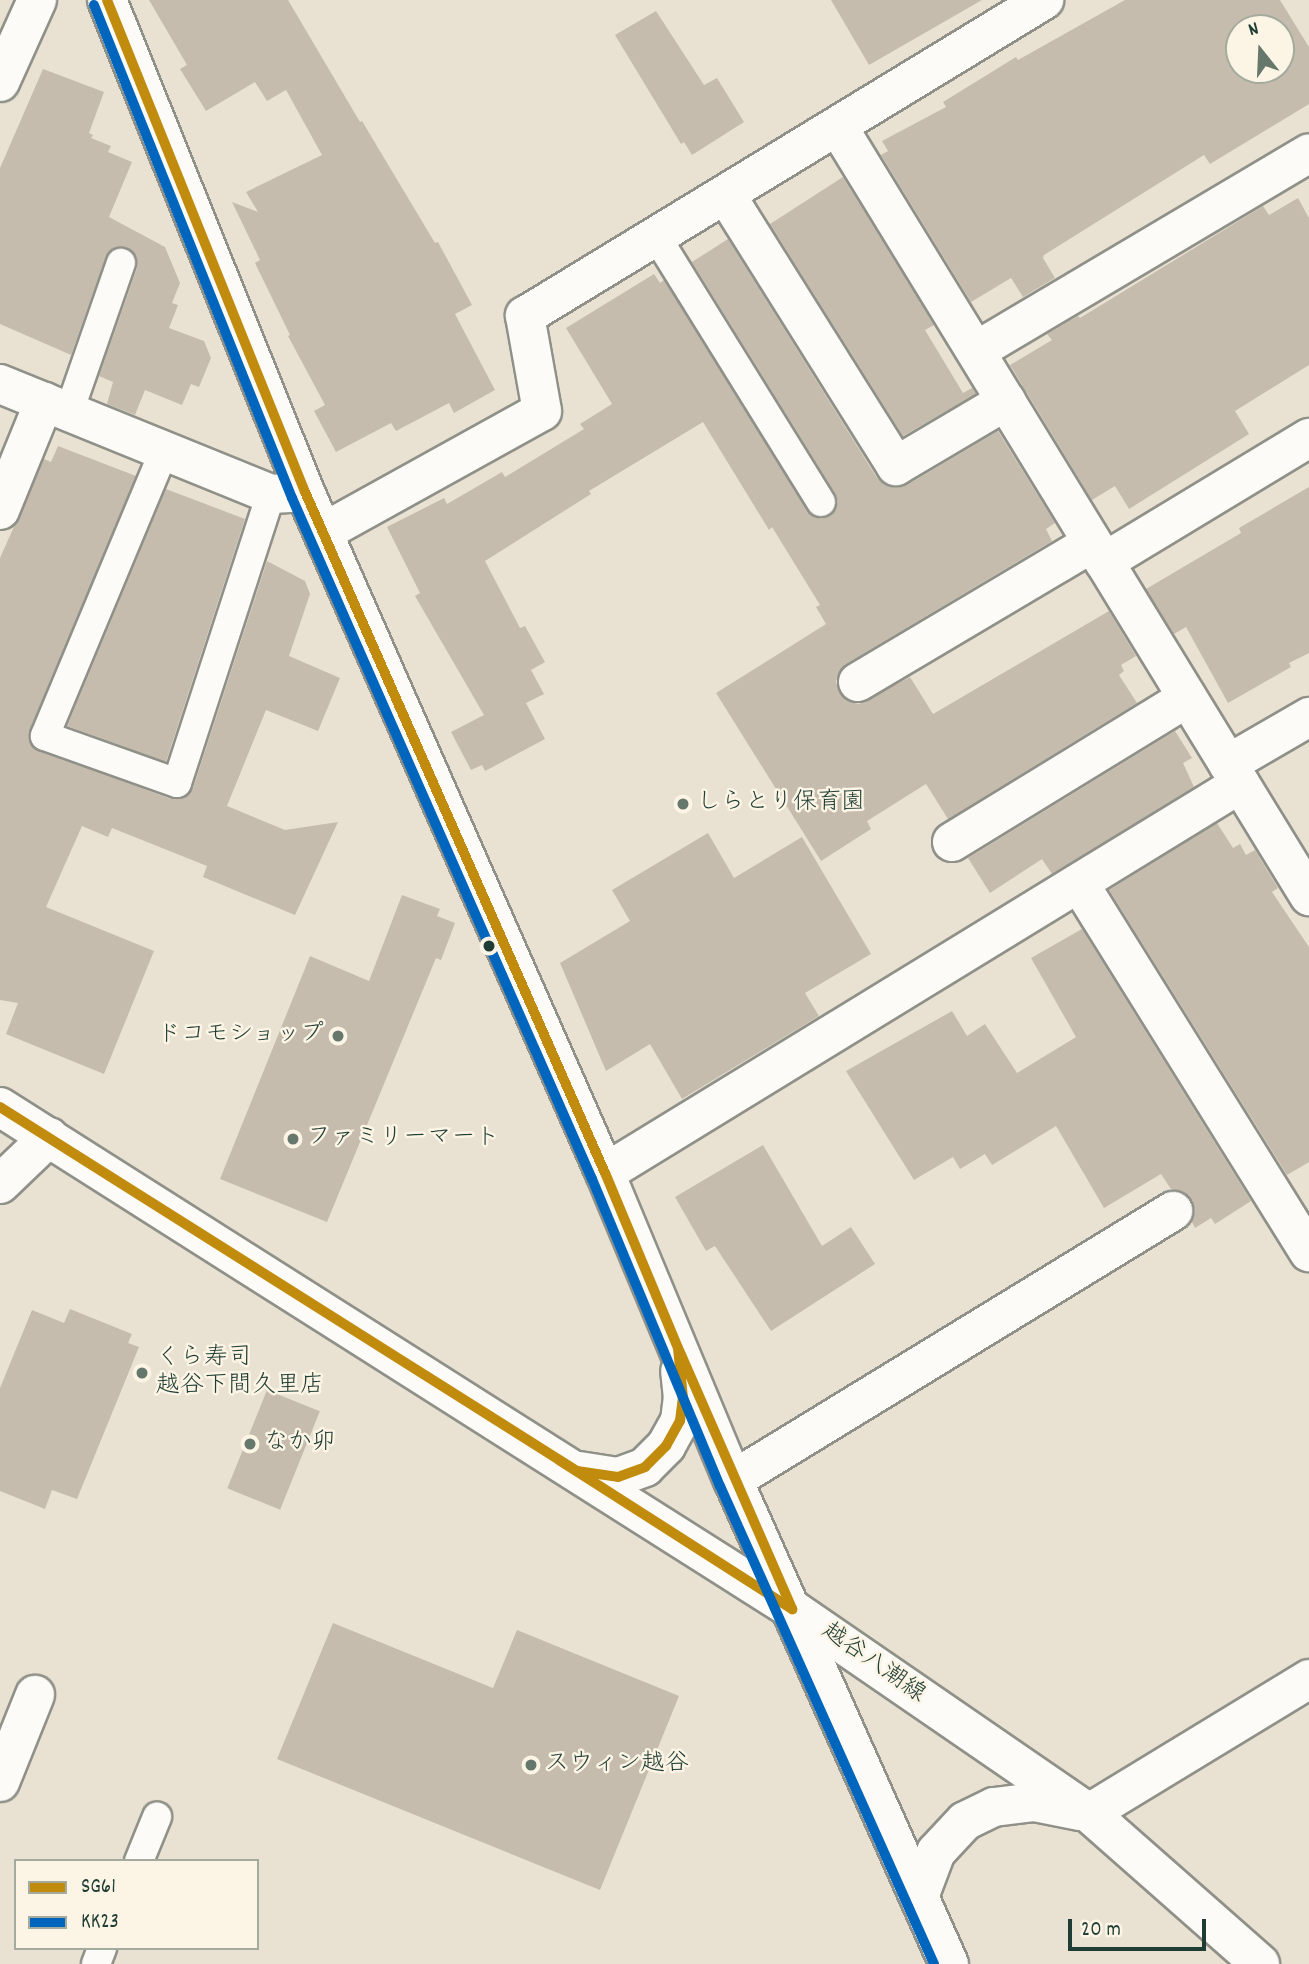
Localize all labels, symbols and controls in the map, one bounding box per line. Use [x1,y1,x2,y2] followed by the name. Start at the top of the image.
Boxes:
[1225,14,1295,84] north arrow
[1245,16,1263,45] text: N
[697,790,865,818] place label: しらとり保育園
[675,796,691,812] marker: しらとり保育園
[482,939,496,953] unlabelled marker
[156,1022,324,1050] place label: ドコモショップ
[330,1028,346,1044] marker: ドコモショップ
[307,1125,499,1153] place label: ファミリーマート
[285,1131,301,1147] marker: ファミリーマート
[156,1345,324,1401] place label: くら寿司 越谷下間久里店
[134,1365,150,1381] marker: くら寿司 越谷下間久里店
[264,1430,336,1458] place label: なか卯
[242,1436,258,1452] marker: なか卯
[816,1618,930,1710] street label: 越谷八潮線
[545,1751,689,1779] place label: スウィン越谷
[523,1757,539,1773] marker: スウィン越谷
[14,1859,259,1950] legend
[81,1873,116,1903] text: SG61
[1071,1904,1209,1948] scale bar
[81,1908,119,1938] text: KK23
[1081,1916,1121,1946] text: 20 m

